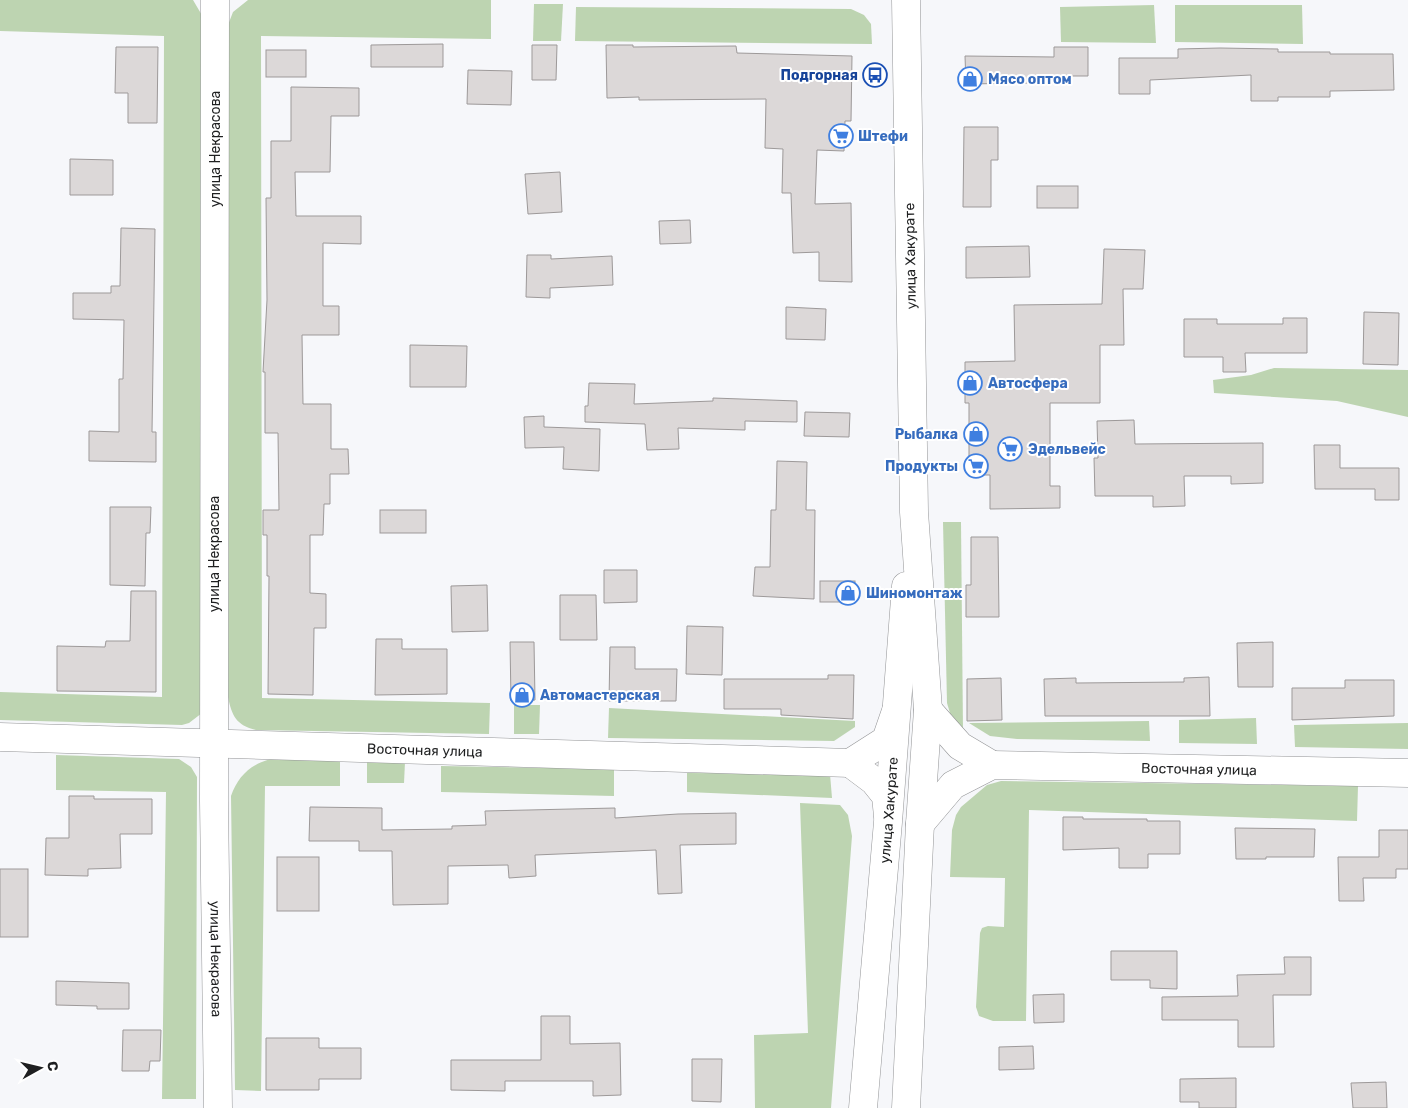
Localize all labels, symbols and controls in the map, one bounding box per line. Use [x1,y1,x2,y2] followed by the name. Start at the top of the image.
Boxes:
[862,62,888,88] bus stop icon: Подгорная
[957,66,983,92] shop icon: Мясо оптом
[780,67,858,84] place label: Подгорная
[988,71,1072,88] place label: Мясо оптом
[207,91,224,207] street label: улица Некрасова
[828,123,854,149] supermarket icon: Штефи
[858,128,908,145] place label: Штефи
[901,202,920,309] street label: улица Хакурате
[957,370,983,396] shop icon: Автосфера
[988,375,1068,392] place label: Автосфера
[963,421,989,447] shop icon: Рыбалка
[895,426,958,443] place label: Рыбалка
[997,436,1023,462] supermarket icon: Эдельвейс
[1028,441,1106,458] place label: Эдельвейс
[963,453,989,479] supermarket icon: Продукты
[885,458,958,475] place label: Продукты
[206,496,223,612] street label: улица Некрасова
[835,580,861,606] shop icon: Шиномонтаж
[866,585,963,602] place label: Шиномонтаж
[509,682,535,708] shop icon: Автомастерская
[540,687,660,704] place label: Автомастерская
[367,740,483,761] street label: Восточная улица
[876,756,902,864] street label: улица Хакурате
[1141,760,1257,779] street label: Восточная улица
[206,901,225,1017] street label: улица Некрасова
[15,1043,65,1093] north arrow
[43,1060,62,1072] text: С

